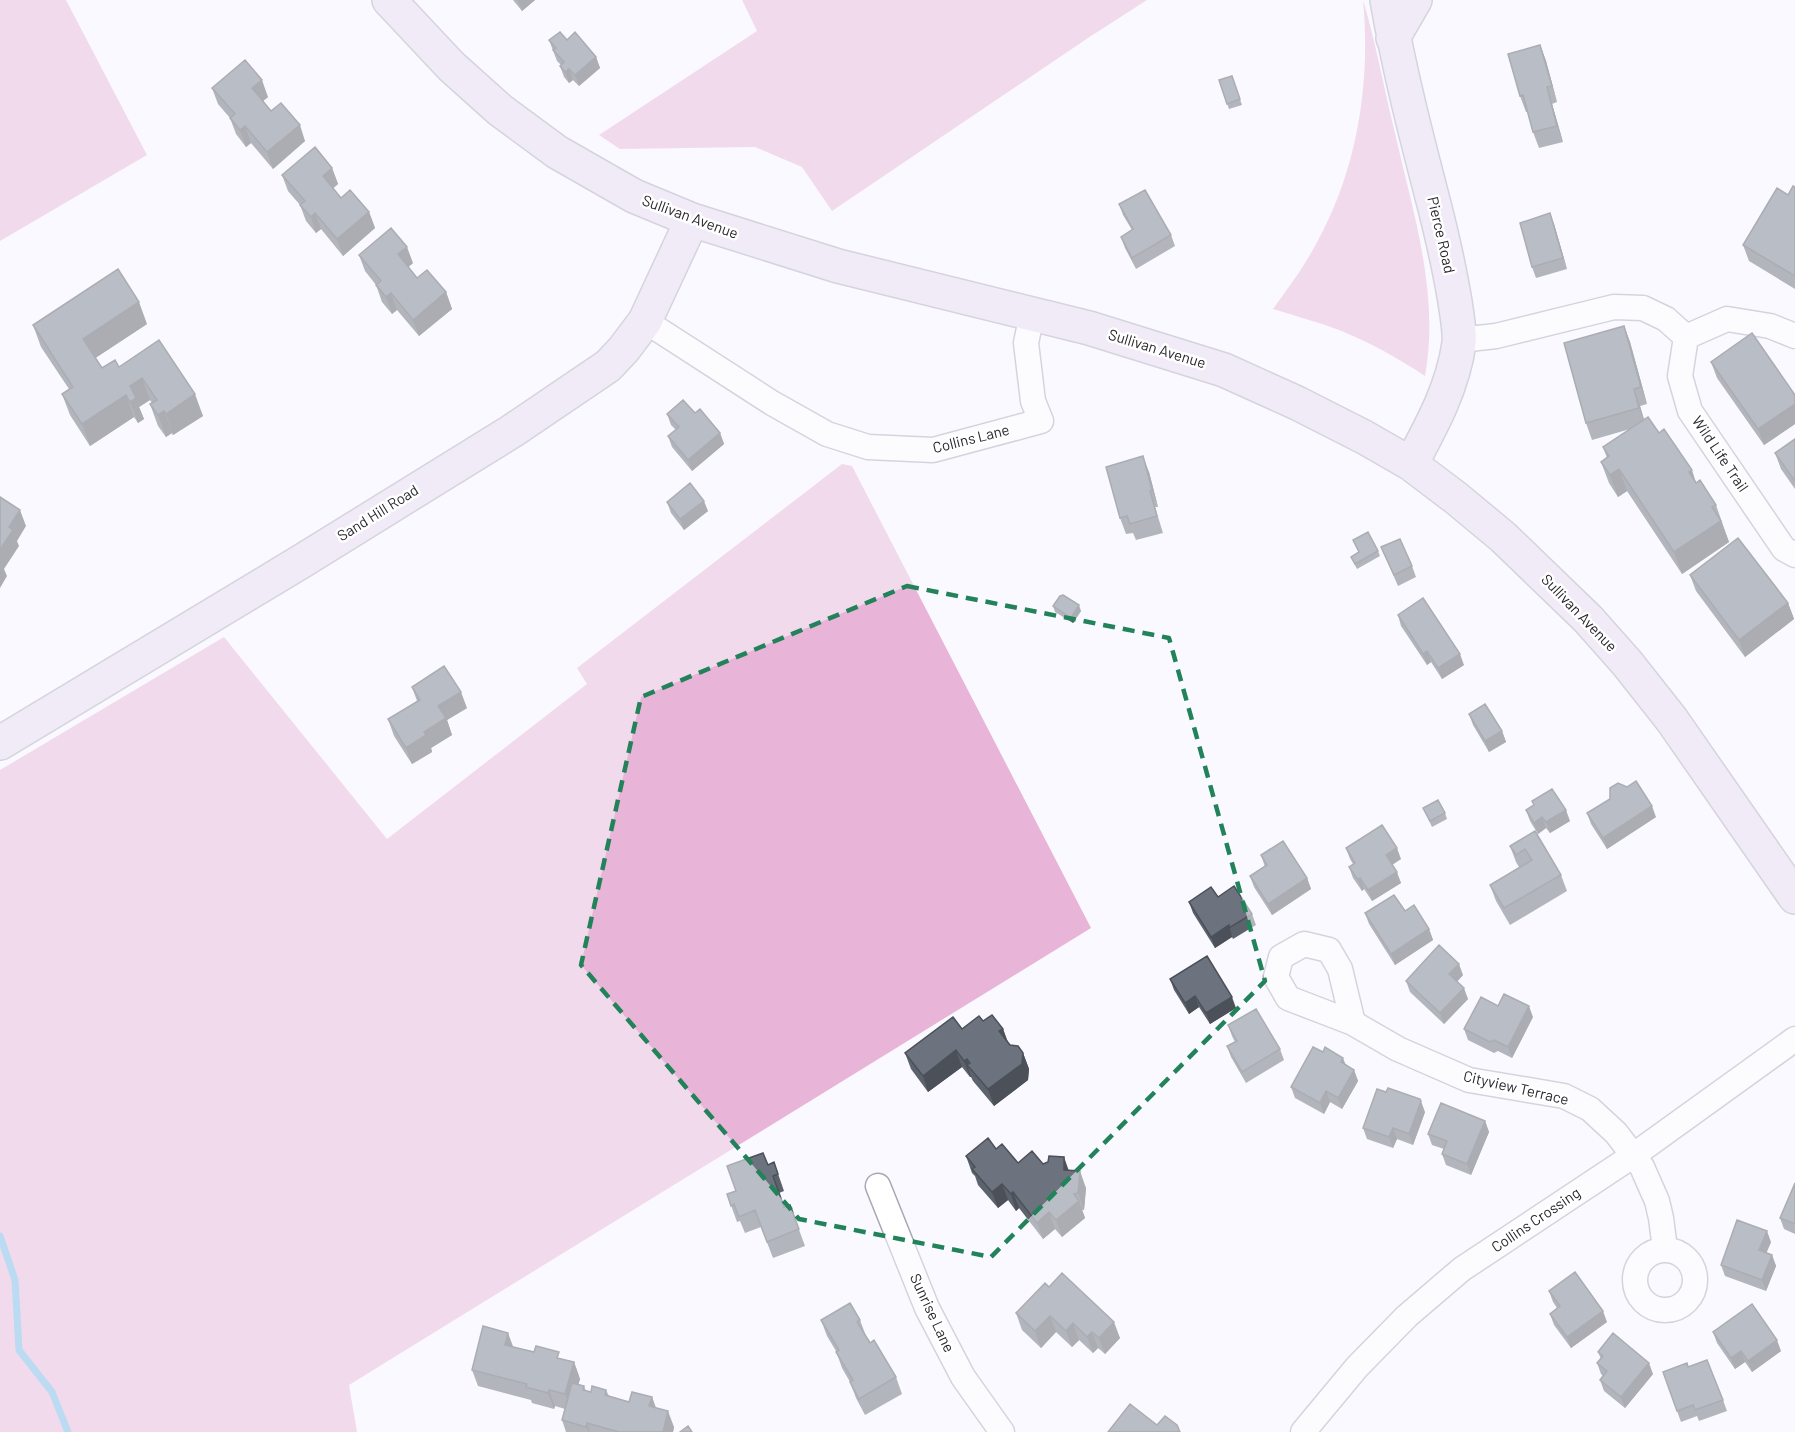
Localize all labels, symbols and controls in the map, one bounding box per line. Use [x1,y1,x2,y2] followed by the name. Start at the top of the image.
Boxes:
[640,190,741,242] street label: Sullivan Avenue
[1424,195,1460,275] street label: Pierce Road
[1106,325,1208,371] street label: Sullivan Avenue
[1689,412,1753,495] street label: Wild Life Trail
[931,420,1011,456] street label: Collins Lane
[334,480,421,544] street label: Sand Hill Road
[1538,570,1621,655] street label: Sullivan Avenue
[1462,1066,1571,1108] street label: Cityview Terrace
[1488,1183,1583,1255] street label: Collins Crossing
[907,1270,959,1355] street label: Sunrise Lane

